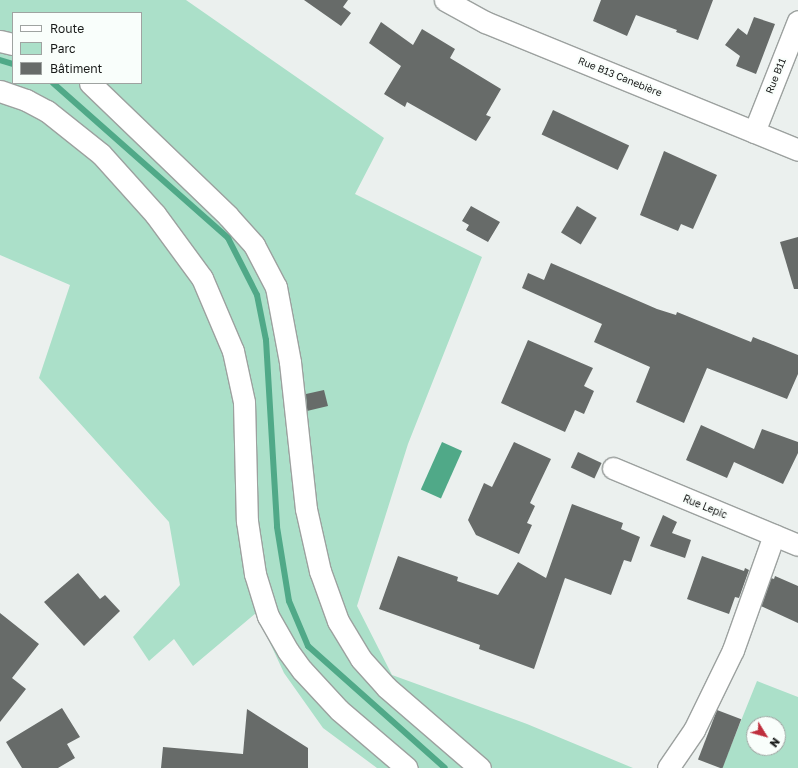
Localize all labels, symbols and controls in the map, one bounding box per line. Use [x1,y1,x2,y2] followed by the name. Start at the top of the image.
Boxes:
[12,12,142,84] legend
[50,21,84,36] text: Route
[50,41,76,56] text: Parc
[576,55,664,99] street label: Rue B13 Canebière
[763,56,789,96] street label: Rue B11
[50,61,102,76] text: Bâtiment
[681,493,729,521] street label: Rue Lepic
[746,716,786,756] north arrow
[767,736,783,750] text: N

